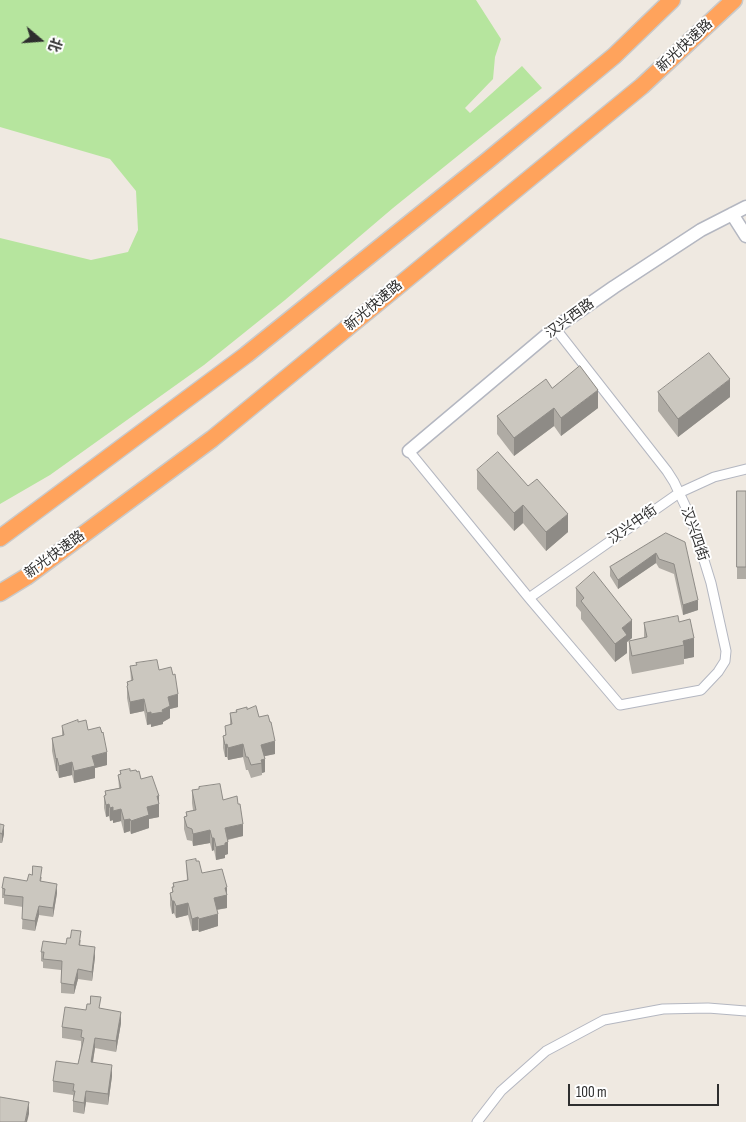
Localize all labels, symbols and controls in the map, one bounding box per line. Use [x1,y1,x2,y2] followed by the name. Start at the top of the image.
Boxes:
[15,15,65,65] north arrow
[654,16,716,76] street label: 新光快速路
[44,36,65,54] text: 北
[342,277,406,335] street label: 新光快速路
[542,296,598,342] street label: 汉兴西路
[605,502,661,548] street label: 汉兴中街
[677,505,711,563] street label: 汉兴四街
[22,528,88,582] street label: 新光快速路
[571,1074,722,1106] scale bar
[576,1083,607,1102] text: 100 m

